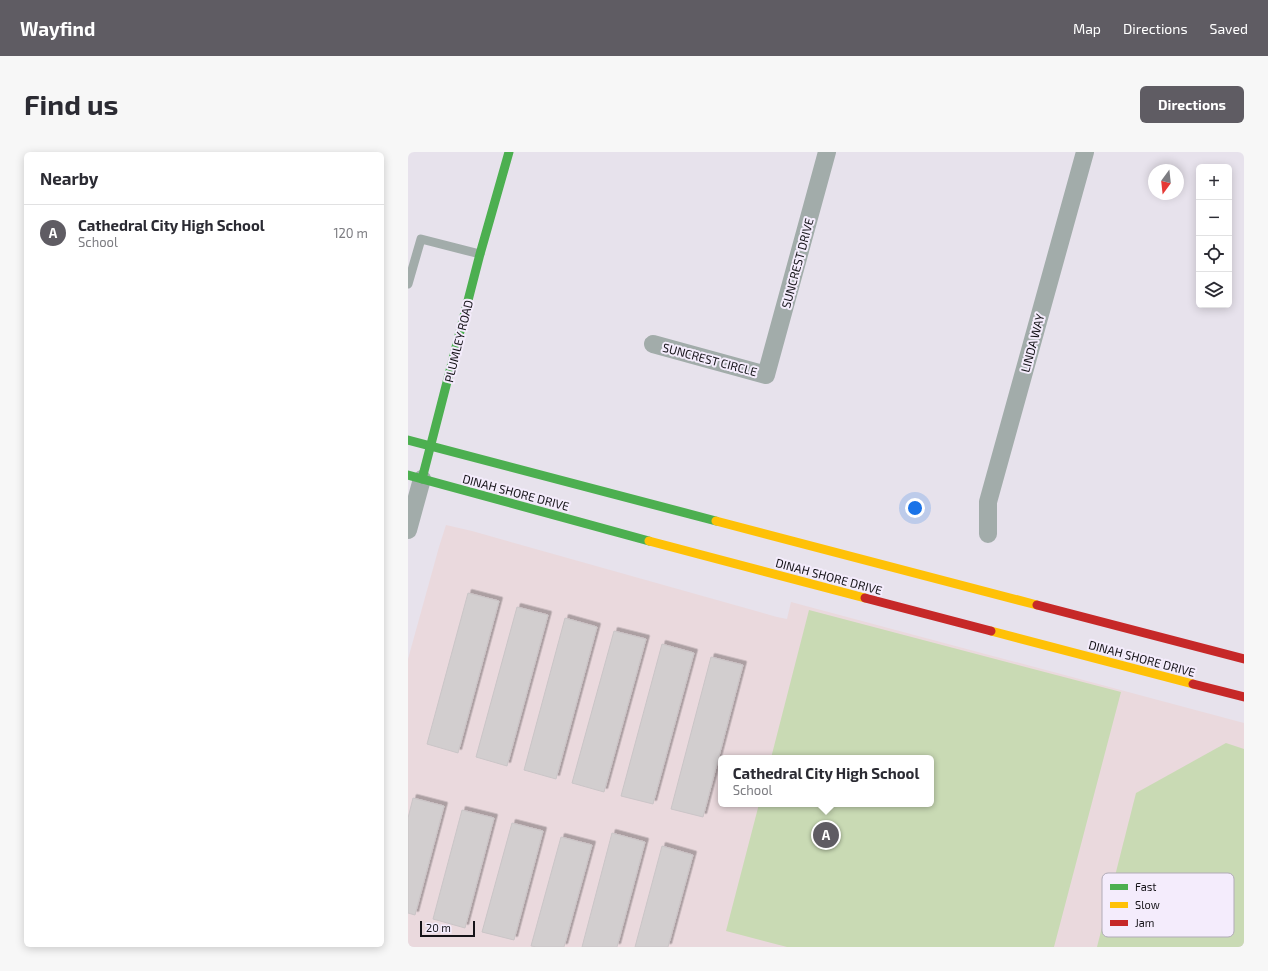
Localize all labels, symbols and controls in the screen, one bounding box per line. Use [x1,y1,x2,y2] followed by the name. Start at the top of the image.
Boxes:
[20,17,95,40] text: Wayfind
[1073,20,1101,37] text: Map
[1123,20,1188,37] text: Directions
[1210,20,1248,37] text: Saved
[1140,86,1244,123] button: Directions
[24,87,118,121] text: Find us
[1148,164,1184,200] north arrow
[1196,164,1232,308] map controls
[1196,164,1232,200] button: +
[40,168,98,188] text: Nearby
[1196,200,1232,236] button: −
[78,216,265,234] text: Cathedral City High School
[778,216,816,310] street label: SUNCREST DRIVE
[49,225,57,241] text: A
[333,225,368,241] text: 120 m
[78,234,118,250] text: School
[1196,236,1232,272] button: locate
[1196,272,1232,308] button: layers
[441,298,475,384] street label: PLUMLEY ROAD
[1017,312,1047,374] street label: LINDA WAY
[661,340,759,378] street label: SUNCREST CIRCLE
[461,471,571,513] street label: DINAH SHORE DRIVE
[905,498,925,518] your location
[774,555,884,597] street label: DINAH SHORE DRIVE
[1087,637,1197,679] street label: DINAH SHORE DRIVE
[718,755,934,807] popup
[733,764,919,782] text: Cathedral City High School
[733,782,772,798] text: School
[813,820,839,850] pin: A
[1102,873,1234,937] legend
[1135,880,1157,893] text: Fast
[1135,898,1160,911] text: Slow
[1135,916,1154,929] text: Jam
[420,919,475,938] scale bar
[426,921,451,934] text: 20 m

